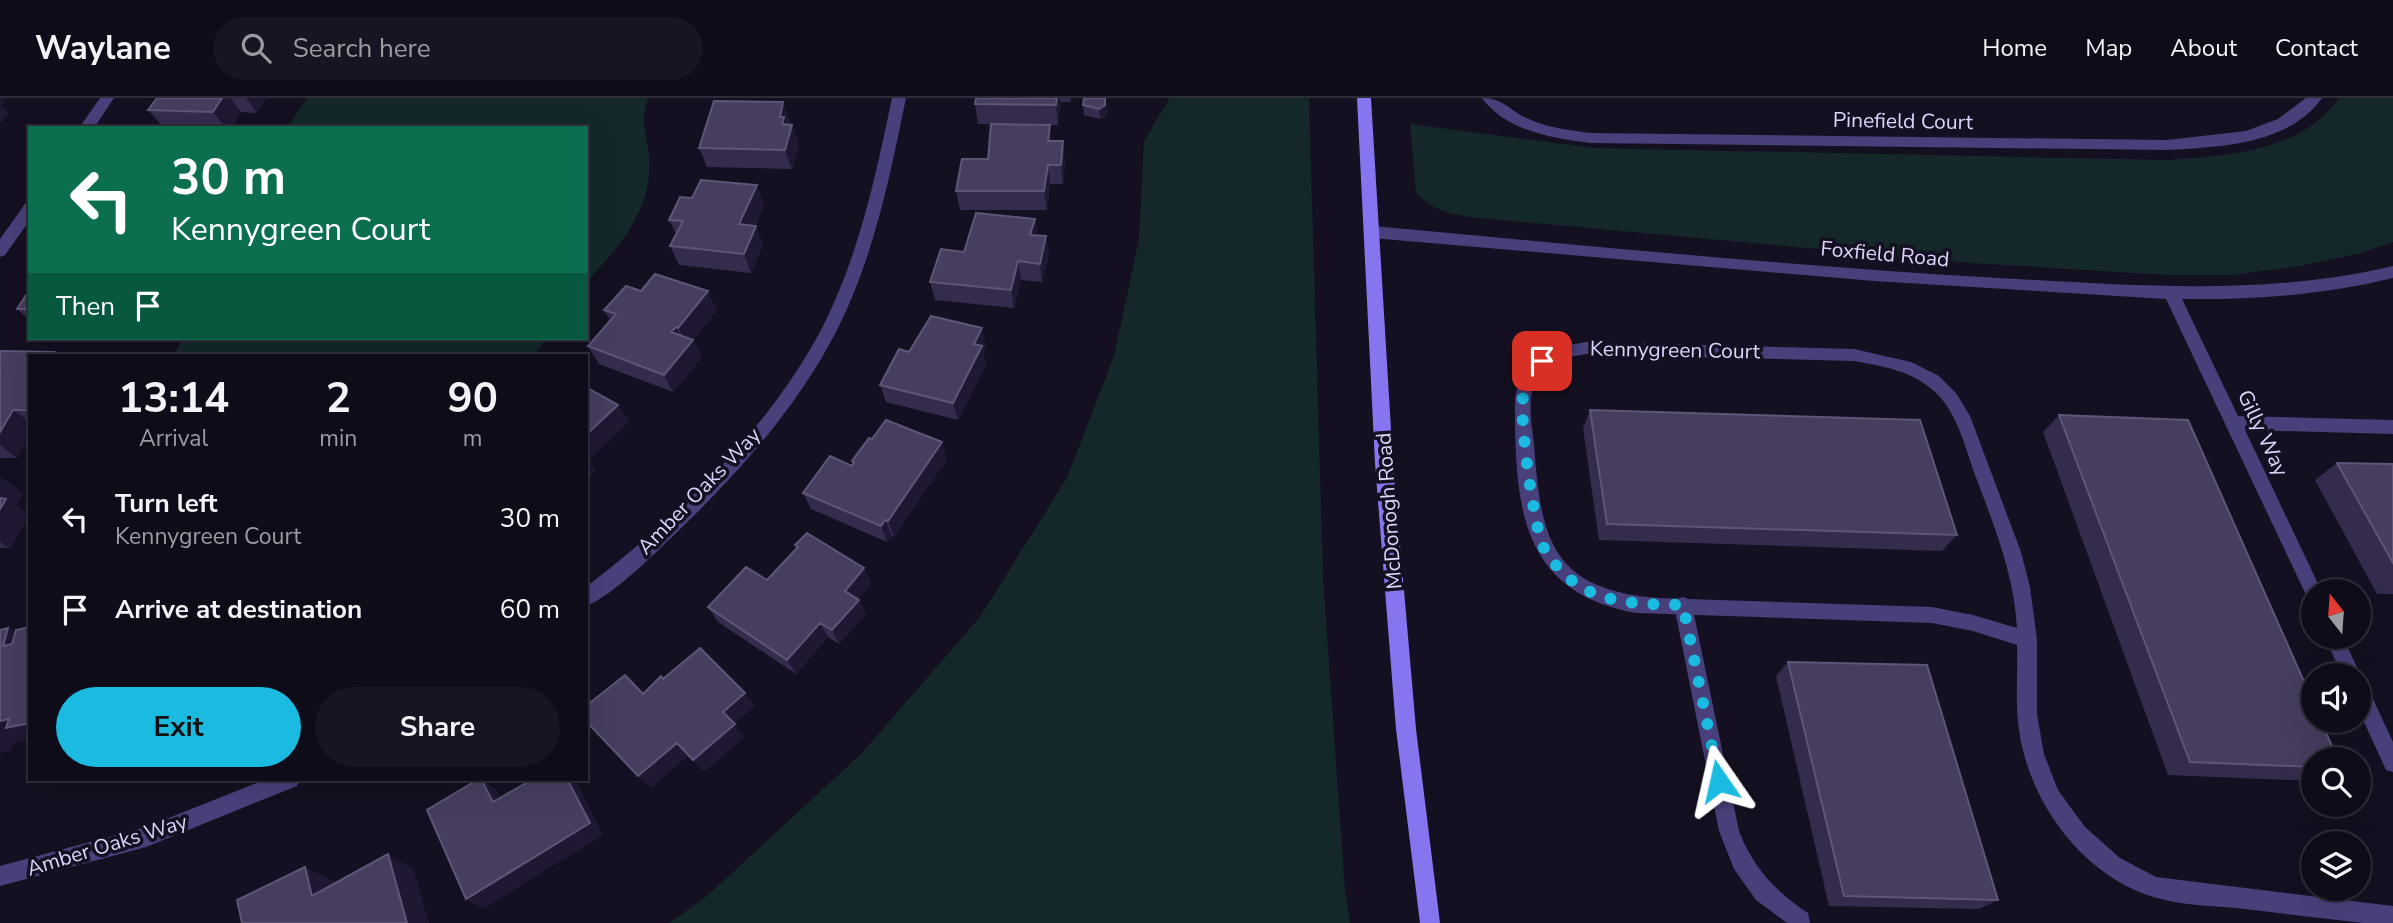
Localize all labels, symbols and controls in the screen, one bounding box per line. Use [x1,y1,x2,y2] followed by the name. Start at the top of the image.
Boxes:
[213,17,703,80] search box
[35,26,171,71] text: Waylane
[237,29,275,67] icon: search
[293,31,431,66] text: Search here
[1982,32,2047,64] text: Home
[2085,32,2132,64] text: Map
[2170,32,2237,64] text: About
[2275,32,2358,64] text: Contact
[1833,106,1974,136] street label: Pinefield Court
[171,144,286,211] text: 30 m
[56,154,147,245] icon: left
[171,208,430,251] text: Kennygreen Court
[1819,234,1951,274] street label: Foxfield Road
[129,287,167,325] icon: arrive
[56,289,115,324] text: Then
[1512,331,1572,391] pin
[1590,335,1761,365] street label: Kennygreen Court
[1523,342,1561,380] icon: arrive
[118,370,229,427] text: 13:14
[326,370,351,427] text: 2
[448,370,498,427] text: 90
[2231,385,2295,481] street label: Gilly Way
[631,421,767,561] street label: Amber Oaks Way
[139,423,208,454] text: Arrival
[319,423,357,454] text: min
[463,423,483,454] text: m
[1370,432,1408,590] street label: McDonogh Road
[115,486,218,521] text: Turn left
[56,500,94,538] icon: left
[500,501,560,536] text: 30 m
[115,521,301,552] text: Kennygreen Court
[2301,579,2371,649] north arrow
[2301,579,2371,901] map controls
[56,591,94,629] icon: arrive
[115,592,362,627] text: Arrive at destination
[500,592,560,627] text: 60 m
[2301,663,2371,733] button: sound
[56,687,301,767] button: Exit
[315,687,560,767] button: Share
[1682,744,1756,818] position arrow
[2301,747,2371,817] button: search
[23,807,191,883] street label: Amber Oaks Way
[2301,831,2371,901] button: layers

